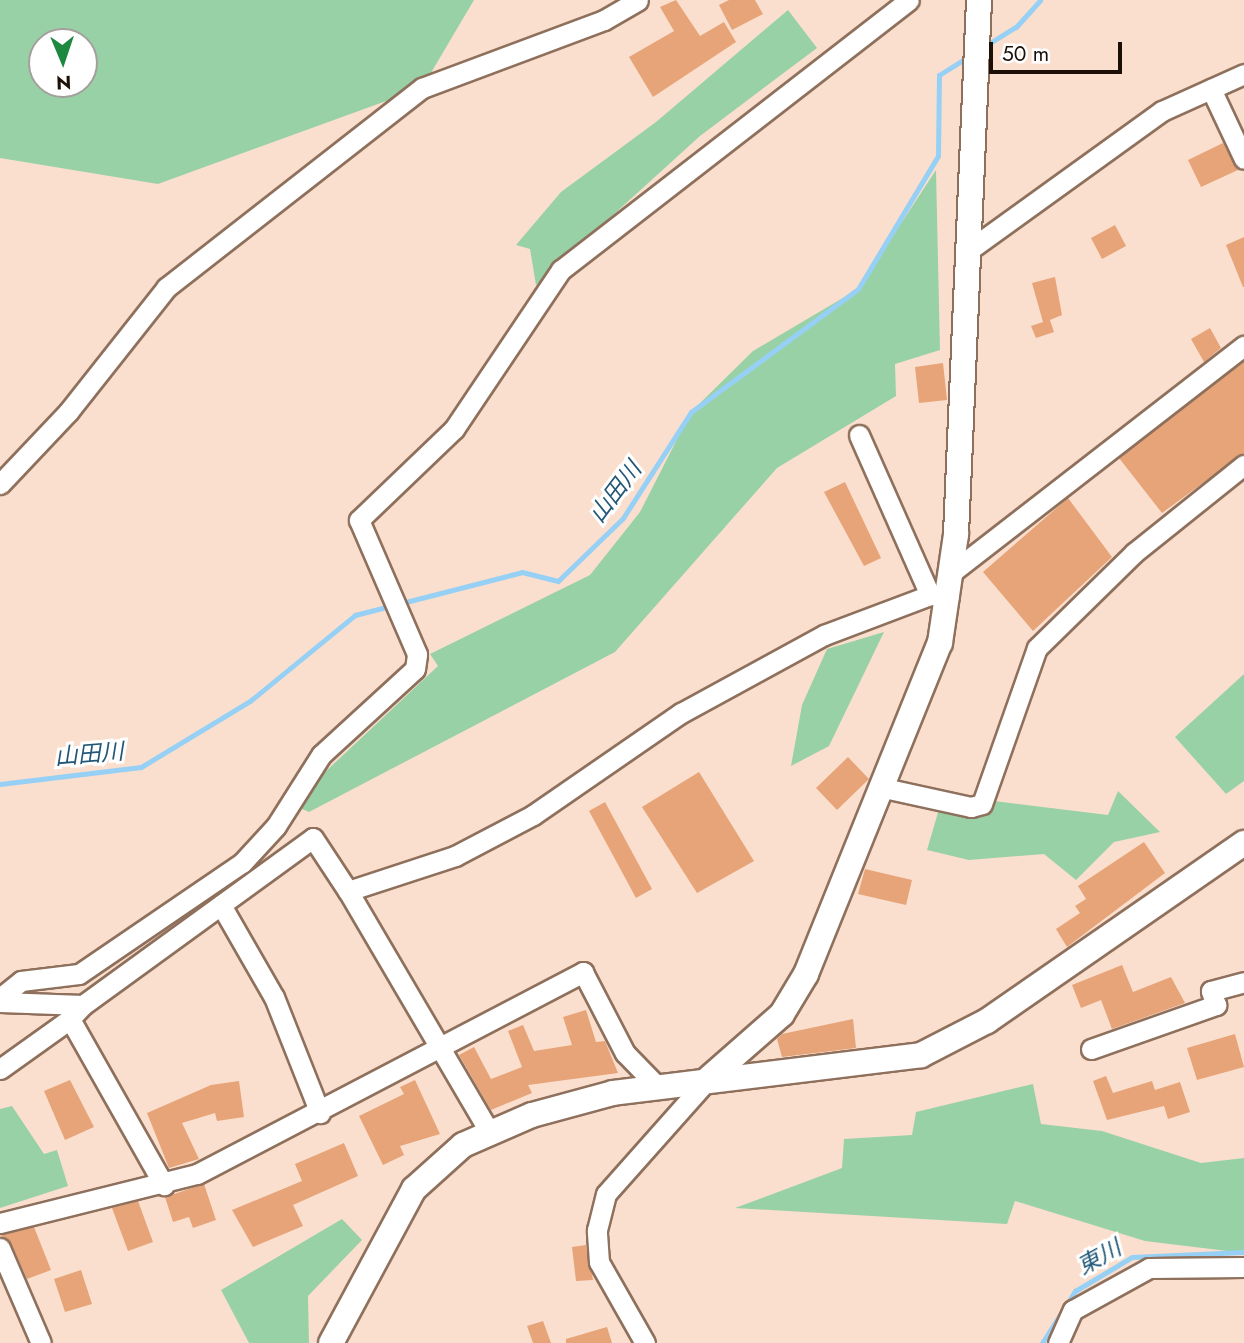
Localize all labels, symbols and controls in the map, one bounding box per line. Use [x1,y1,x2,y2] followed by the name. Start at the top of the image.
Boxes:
[28,28,98,98] north arrow
[992,28,1125,72] scale bar
[1002,39,1049,69] text: 50 m
[56,69,72,96] text: N
[583,456,647,528] water label: 山田川
[53,737,125,771] water label: 山田川
[1072,1234,1126,1280] water label: 東川

